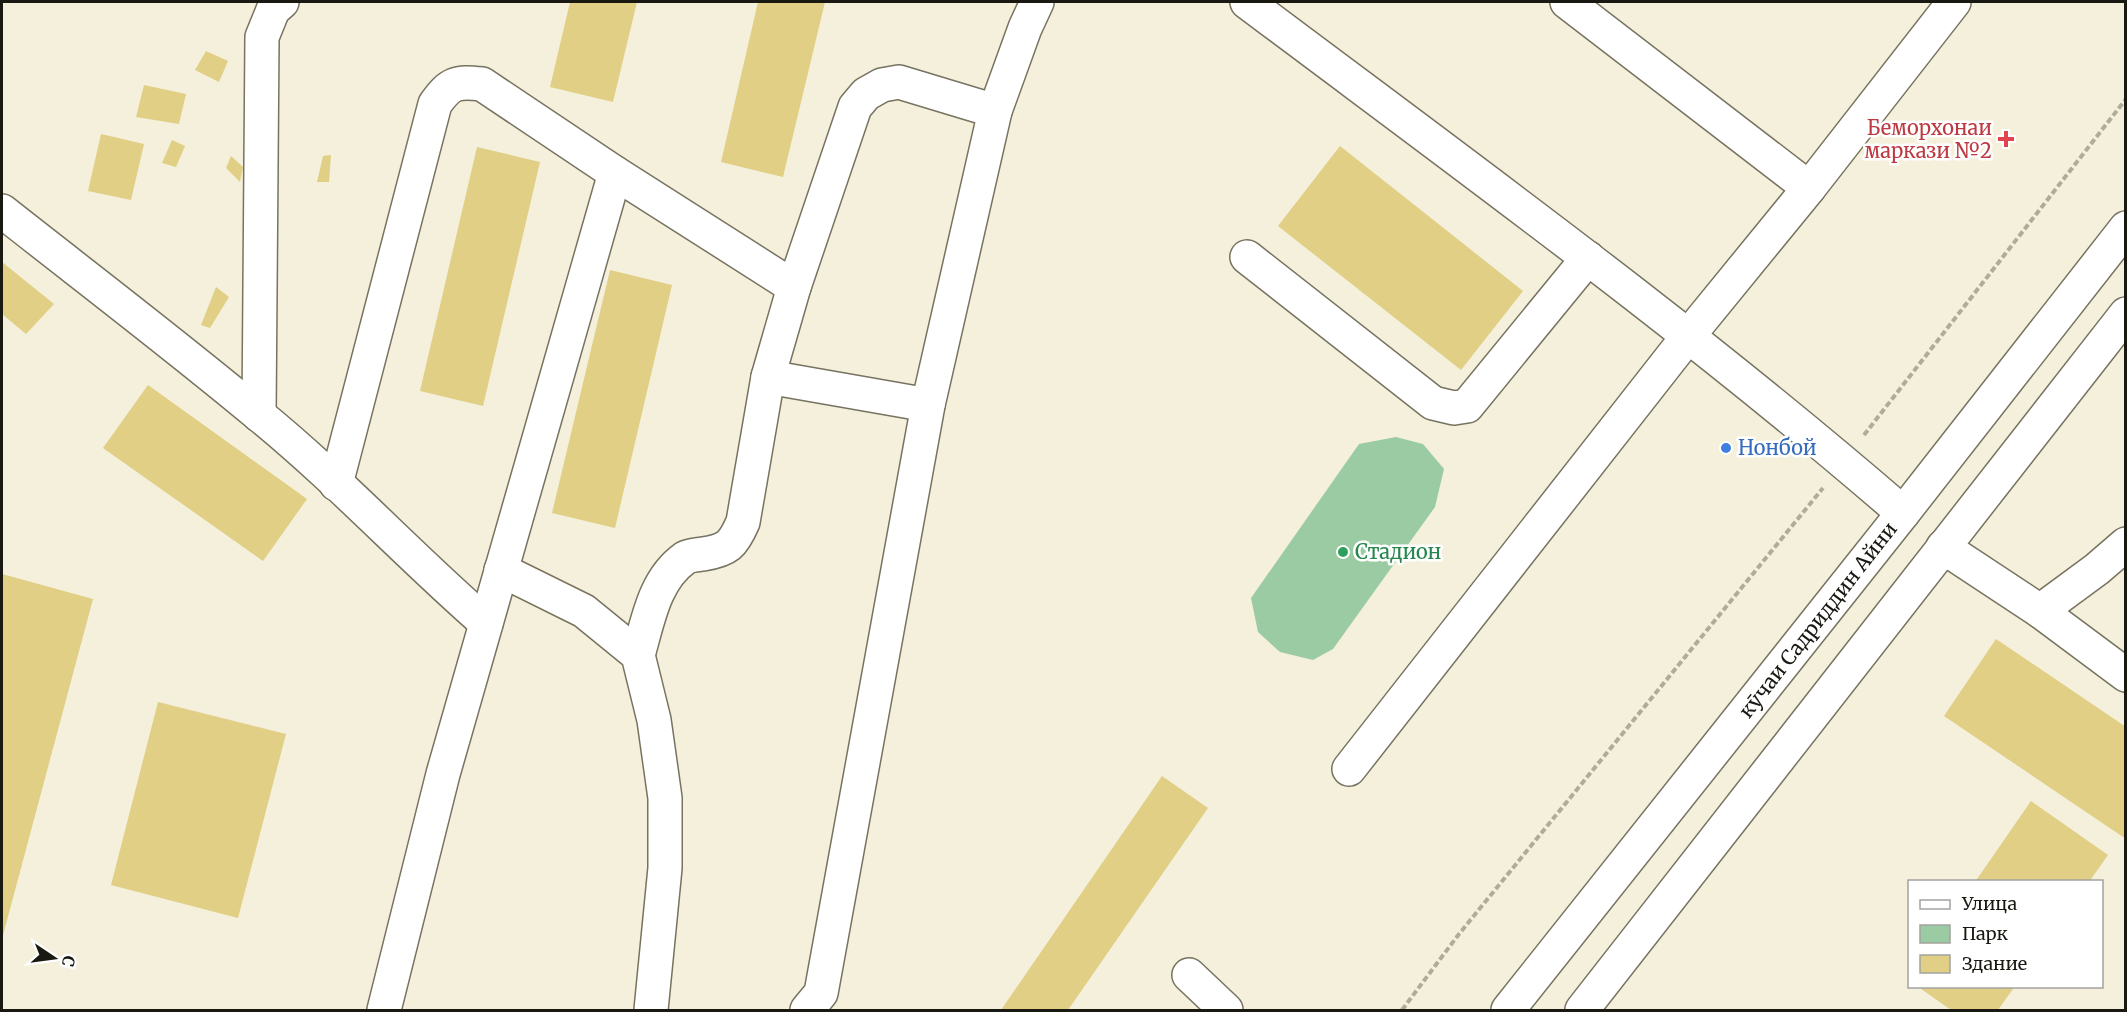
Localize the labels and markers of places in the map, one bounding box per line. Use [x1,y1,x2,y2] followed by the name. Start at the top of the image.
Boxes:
[1864,115,1992,163] place label: Беморхонаи маркази №2
[1997,130,2015,148] marker: Беморхонаи маркази №2
[1738,435,1817,460] place label: Нонбой
[1719,441,1733,455] marker: Нонбой
[1355,539,1441,564] place label: Стадион
[1336,545,1350,559] marker: Стадион

